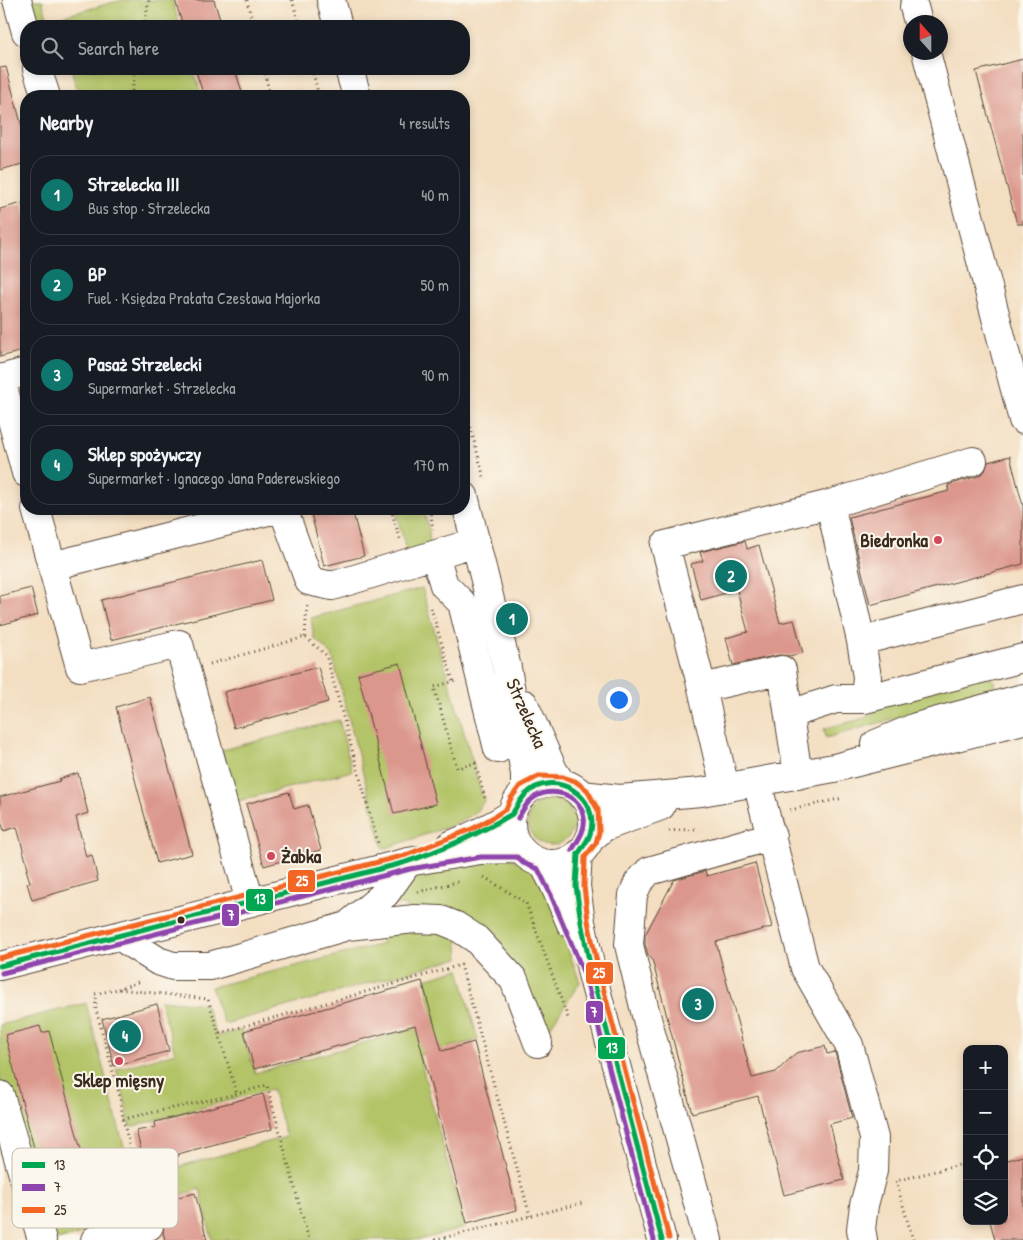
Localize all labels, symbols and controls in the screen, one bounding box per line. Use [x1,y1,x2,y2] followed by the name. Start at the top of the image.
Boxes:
[903,15,948,60] north arrow
[20,20,470,75] search box
[38,34,66,62] icon: search
[78,35,159,61] text: Search here
[40,108,93,137] text: Nearby
[399,112,450,134] text: 4 results
[88,171,179,197] text: Strzelecka III
[54,184,60,206] text: 1
[421,184,449,206] text: 40 m
[88,197,210,219] text: Bus stop · Strzelecka
[88,261,107,287] text: BP
[53,274,61,296] text: 2
[421,274,449,296] text: 50 m
[88,287,320,309] text: Fuel · Księdza Prałata Czesława Majorka
[88,351,202,377] text: Pasaż Strzelecki
[53,364,61,386] text: 3
[421,364,449,386] text: 90 m
[88,377,235,399] text: Supermarket · Strzelecka
[88,441,201,467] text: Sklep spożywczy
[54,454,60,476] text: 4
[414,454,449,476] text: 170 m
[88,467,340,489] text: Supermarket · Ignacego Jana Paderewskiego
[860,527,929,553] place label: Biedronka
[932,534,944,546] marker: Biedronka
[715,557,747,595] pin: 2
[496,600,528,638] pin: 1
[500,674,554,752] street label: Strzelecka
[606,687,632,713] your location
[281,843,322,869] place label: Żabka
[265,850,277,862] marker: Żabka
[287,869,316,893] line badge: 25
[296,871,308,890] text: 25
[245,888,274,912] line badge: 13
[254,889,266,908] text: 13
[221,903,240,927] line badge: 7
[227,905,235,924] text: 7
[176,915,186,925] unlabelled marker
[585,961,614,985] line badge: 25
[593,963,605,982] text: 25
[682,985,714,1023] pin: 3
[585,1000,604,1024] line badge: 7
[590,1002,598,1021] text: 7
[109,1017,141,1055] pin: 4
[597,1036,626,1060] line badge: 13
[606,1038,618,1057] text: 13
[963,1045,1008,1225] map controls
[963,1045,1008,1090] button: +
[113,1055,125,1067] marker: Sklep mięsny
[74,1067,164,1094] place label: Sklep mięsny
[963,1090,1008,1135] button: −
[963,1135,1008,1180] button: locate
[12,1148,178,1228] legend
[54,1155,65,1174] text: 13
[54,1177,61,1196] text: 7
[963,1180,1008,1225] button: layers
[54,1200,67,1219] text: 25

